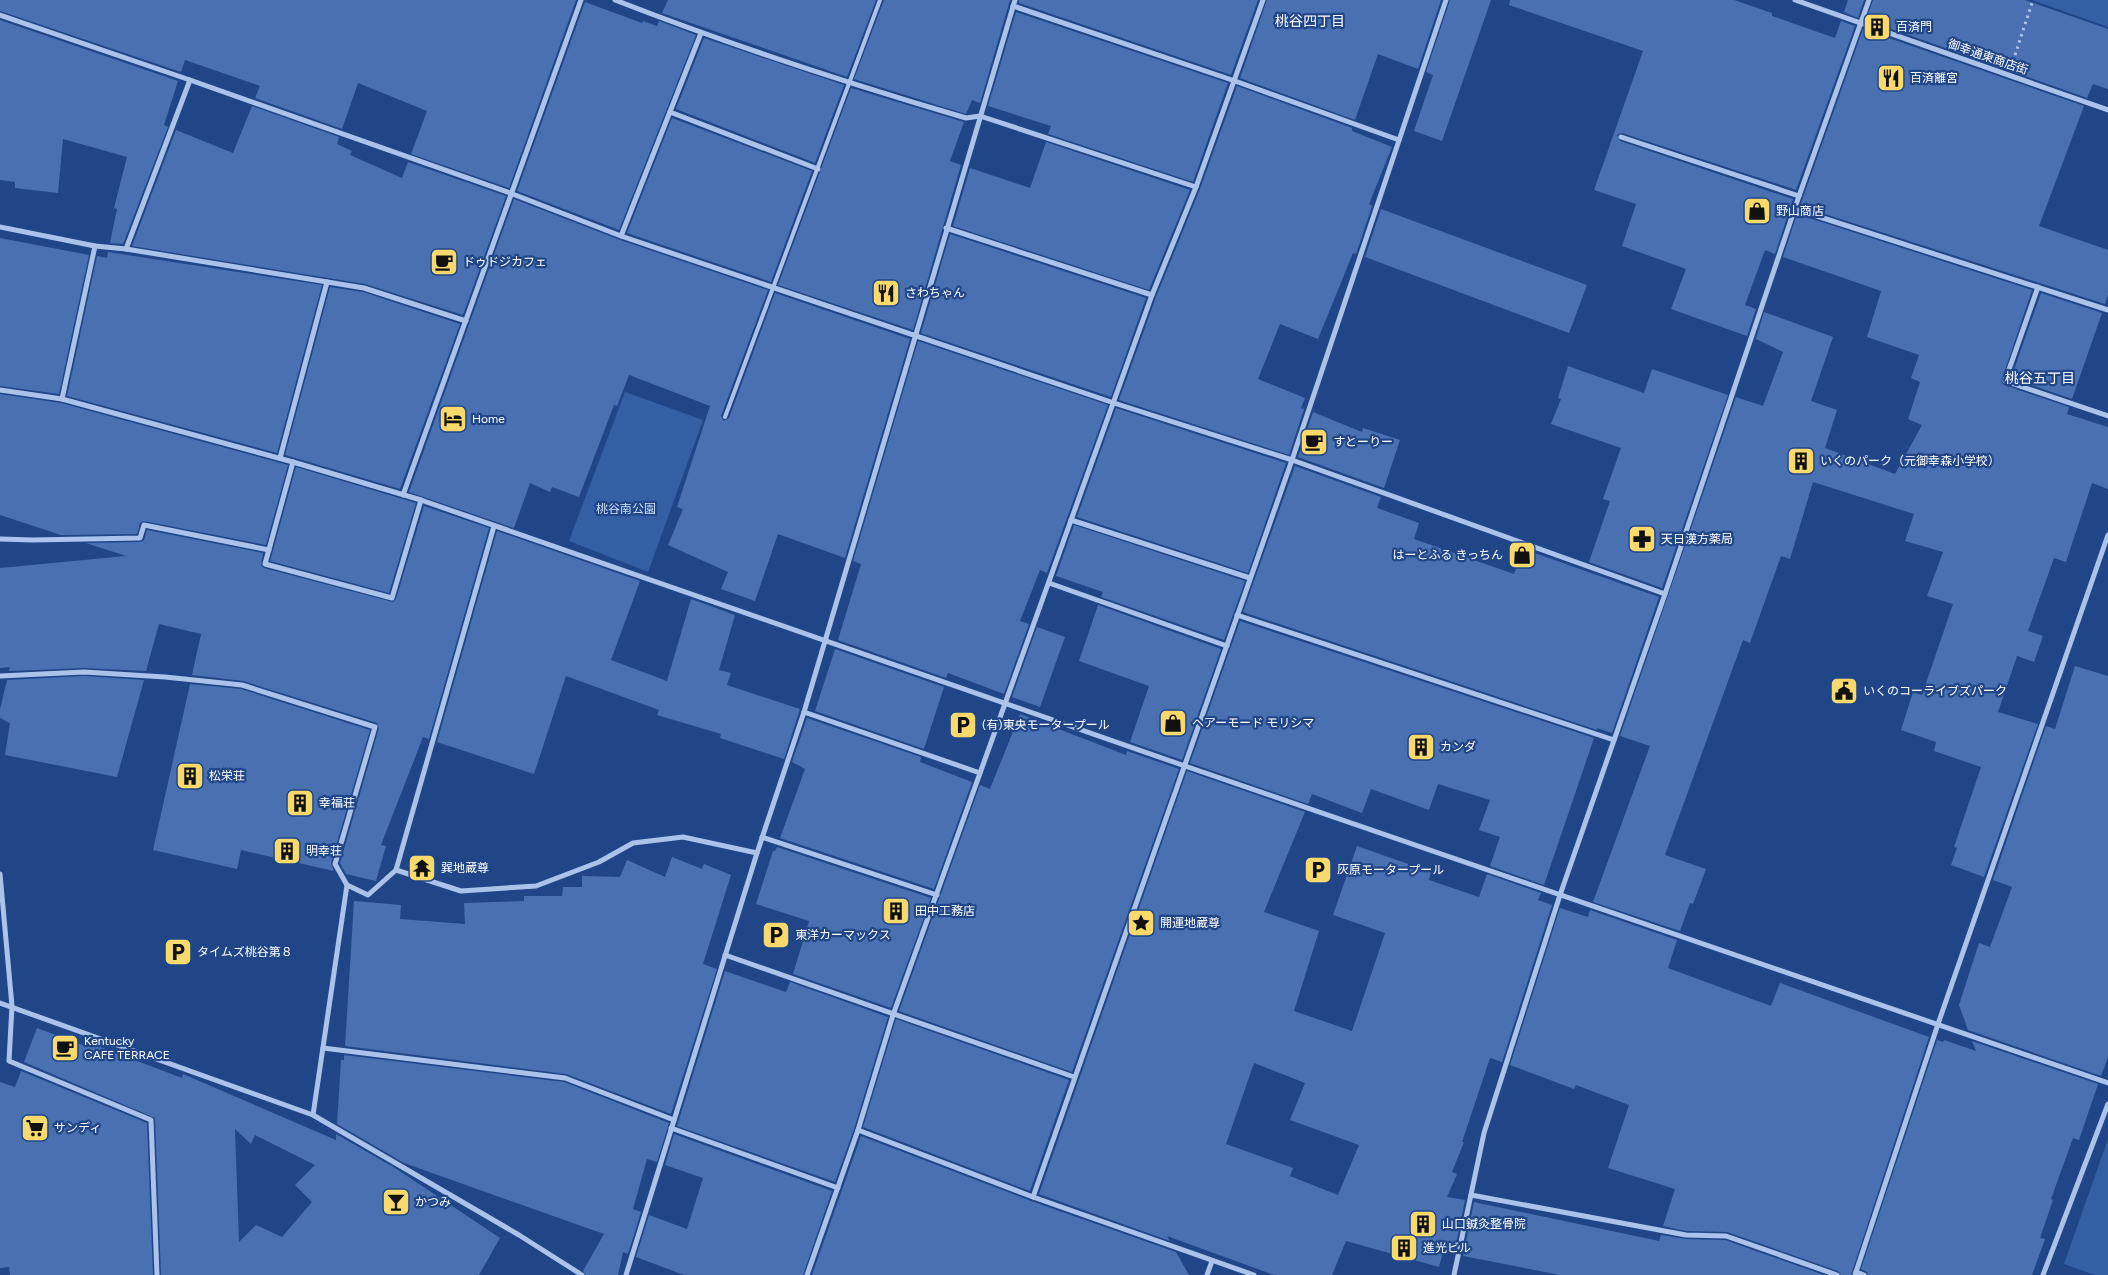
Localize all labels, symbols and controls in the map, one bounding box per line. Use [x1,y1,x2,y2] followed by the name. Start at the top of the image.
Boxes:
[1862,12,1892,42] building icon: 百済門
[1275,13,1345,30] district label: 桃谷四丁目
[1896,20,1932,34] place label: 百済門
[1946,37,2030,77] street label: 御幸通東商店街
[1876,63,1906,93] restaurant icon: 百済離宮
[1910,71,1958,85] place label: 百済離宮
[1742,196,1772,226] shop icon: 野山商店
[1776,204,1824,218] place label: 野山商店
[429,247,459,277] cafe icon: ドゥドジカフェ
[463,255,547,269] place label: ドゥドジカフェ
[871,278,901,308] restaurant icon: さわちゃん
[905,286,965,300] place label: さわちゃん
[2005,370,2075,387] district label: 桃谷五丁目
[438,404,468,434] hotel icon: Home
[472,412,505,426] place label: Home
[1299,427,1329,457] cafe icon: すとーりー
[1333,435,1393,449] place label: すとーりー
[1786,446,1816,476] building icon: いくのパーク（元御幸森小学校）
[1820,454,2000,468] place label: いくのパーク（元御幸森小学校）
[596,502,656,516] park label: 桃谷南公園
[1627,524,1657,554] pharmacy icon: 天日漢方薬局
[1661,532,1733,546] place label: 天日漢方薬局
[1507,540,1537,570] shop icon: はーとふる きっちん
[1393,548,1503,562] place label: はーとふる きっちん
[1829,676,1859,706] public building icon: いくのコーライブズパーク
[1863,684,2007,698] place label: いくのコーライブズパーク
[1158,708,1188,738] shop icon: ヘアーモード モリシマ
[948,710,978,740] parking icon: (有)東央モータープール
[1192,716,1314,730] place label: ヘアーモード モリシマ
[982,718,1110,732] place label: (有)東央モータープール
[1406,732,1436,762] building icon: カンダ
[1440,740,1476,754] place label: カンダ
[175,761,205,791] building icon: 松栄荘
[209,769,245,783] place label: 松栄荘
[285,788,315,818] building icon: 幸福荘
[319,796,355,810] place label: 幸福荘
[272,836,302,866] building icon: 明幸荘
[306,844,342,858] place label: 明幸荘
[407,853,437,883] temple icon: 巽地蔵尊
[1303,855,1333,885] parking icon: 灰原モータープール
[441,861,489,875] place label: 巽地蔵尊
[1337,863,1444,877] place label: 灰原モータープール
[881,896,911,926] building icon: 田中工務店
[915,904,975,918] place label: 田中工務店
[1126,908,1156,938] place icon: 開運地蔵尊
[1160,916,1220,930] place label: 開運地蔵尊
[761,920,791,950] parking icon: 東洋カーマックス
[795,928,891,942] place label: 東洋カーマックス
[163,937,193,967] parking icon: タイムズ桃谷第８
[197,945,293,959] place label: タイムズ桃谷第８
[50,1033,80,1063] cafe icon: Kentucky CAFE TERRACE
[84,1034,170,1062] place label: Kentucky CAFE TERRACE
[20,1113,50,1143] supermarket icon: サンディ
[54,1121,101,1135] place label: サンディ
[381,1187,411,1217] bar icon: かつみ
[415,1195,451,1209] place label: かつみ
[1408,1209,1438,1239] building icon: 山口鍼灸整骨院
[1442,1217,1526,1231] place label: 山口鍼灸整骨院
[1389,1233,1419,1263] building icon: 進光ビル
[1423,1241,1471,1255] place label: 進光ビル

